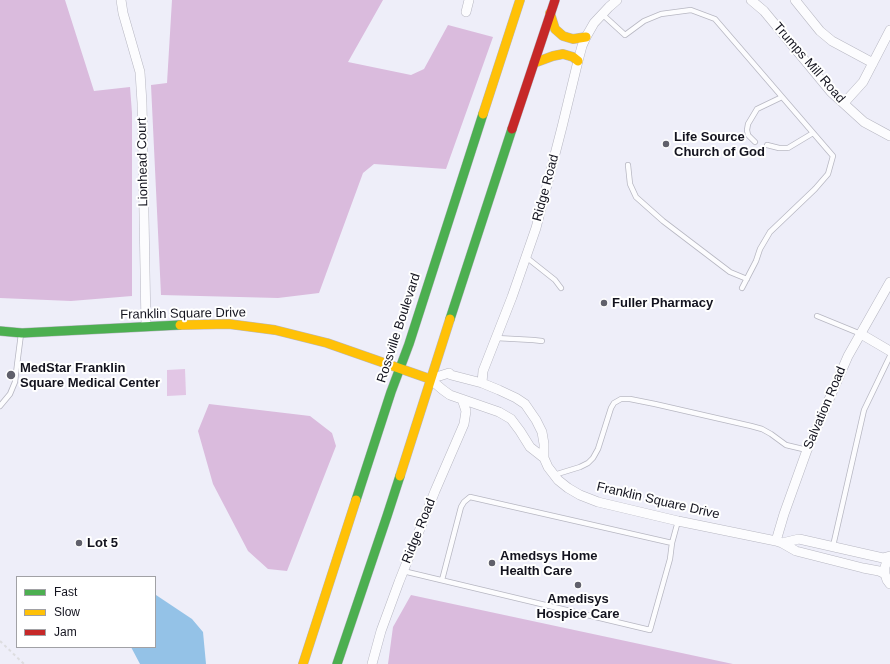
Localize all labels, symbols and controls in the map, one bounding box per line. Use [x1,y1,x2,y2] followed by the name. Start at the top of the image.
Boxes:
[770,20,848,106] street label: Trumps Mill Road
[134,117,152,207] street label: Lionhead Court
[674,129,765,160] place label: Life Source Church of God
[661,139,671,149] marker: Life Source Church of God
[530,153,562,223] street label: Ridge Road
[374,271,424,385] street label: Rossville Boulevard
[612,295,713,311] place label: Fuller Pharmacy
[599,298,609,308] marker: Fuller Pharmacy
[120,305,246,323] street label: Franklin Square Drive
[20,360,160,391] place label: MedStar Franklin Square Medical Center
[801,364,849,452] street label: Salvation Road
[5,369,17,381] marker: MedStar Franklin Square Medical Center
[595,479,721,523] street label: Franklin Square Drive
[399,496,439,566] street label: Ridge Road
[87,535,118,551] place label: Lot 5
[74,538,84,548] marker: Lot 5
[500,548,598,579] place label: Amedsys Home Health Care
[487,558,497,568] marker: Amedsys Home Health Care
[16,576,156,648] legend
[573,580,583,590] marker: Amedisys Hospice Care
[54,585,77,599] text: Fast
[536,591,620,622] place label: Amedisys Hospice Care
[54,605,80,619] text: Slow
[54,625,77,639] text: Jam

